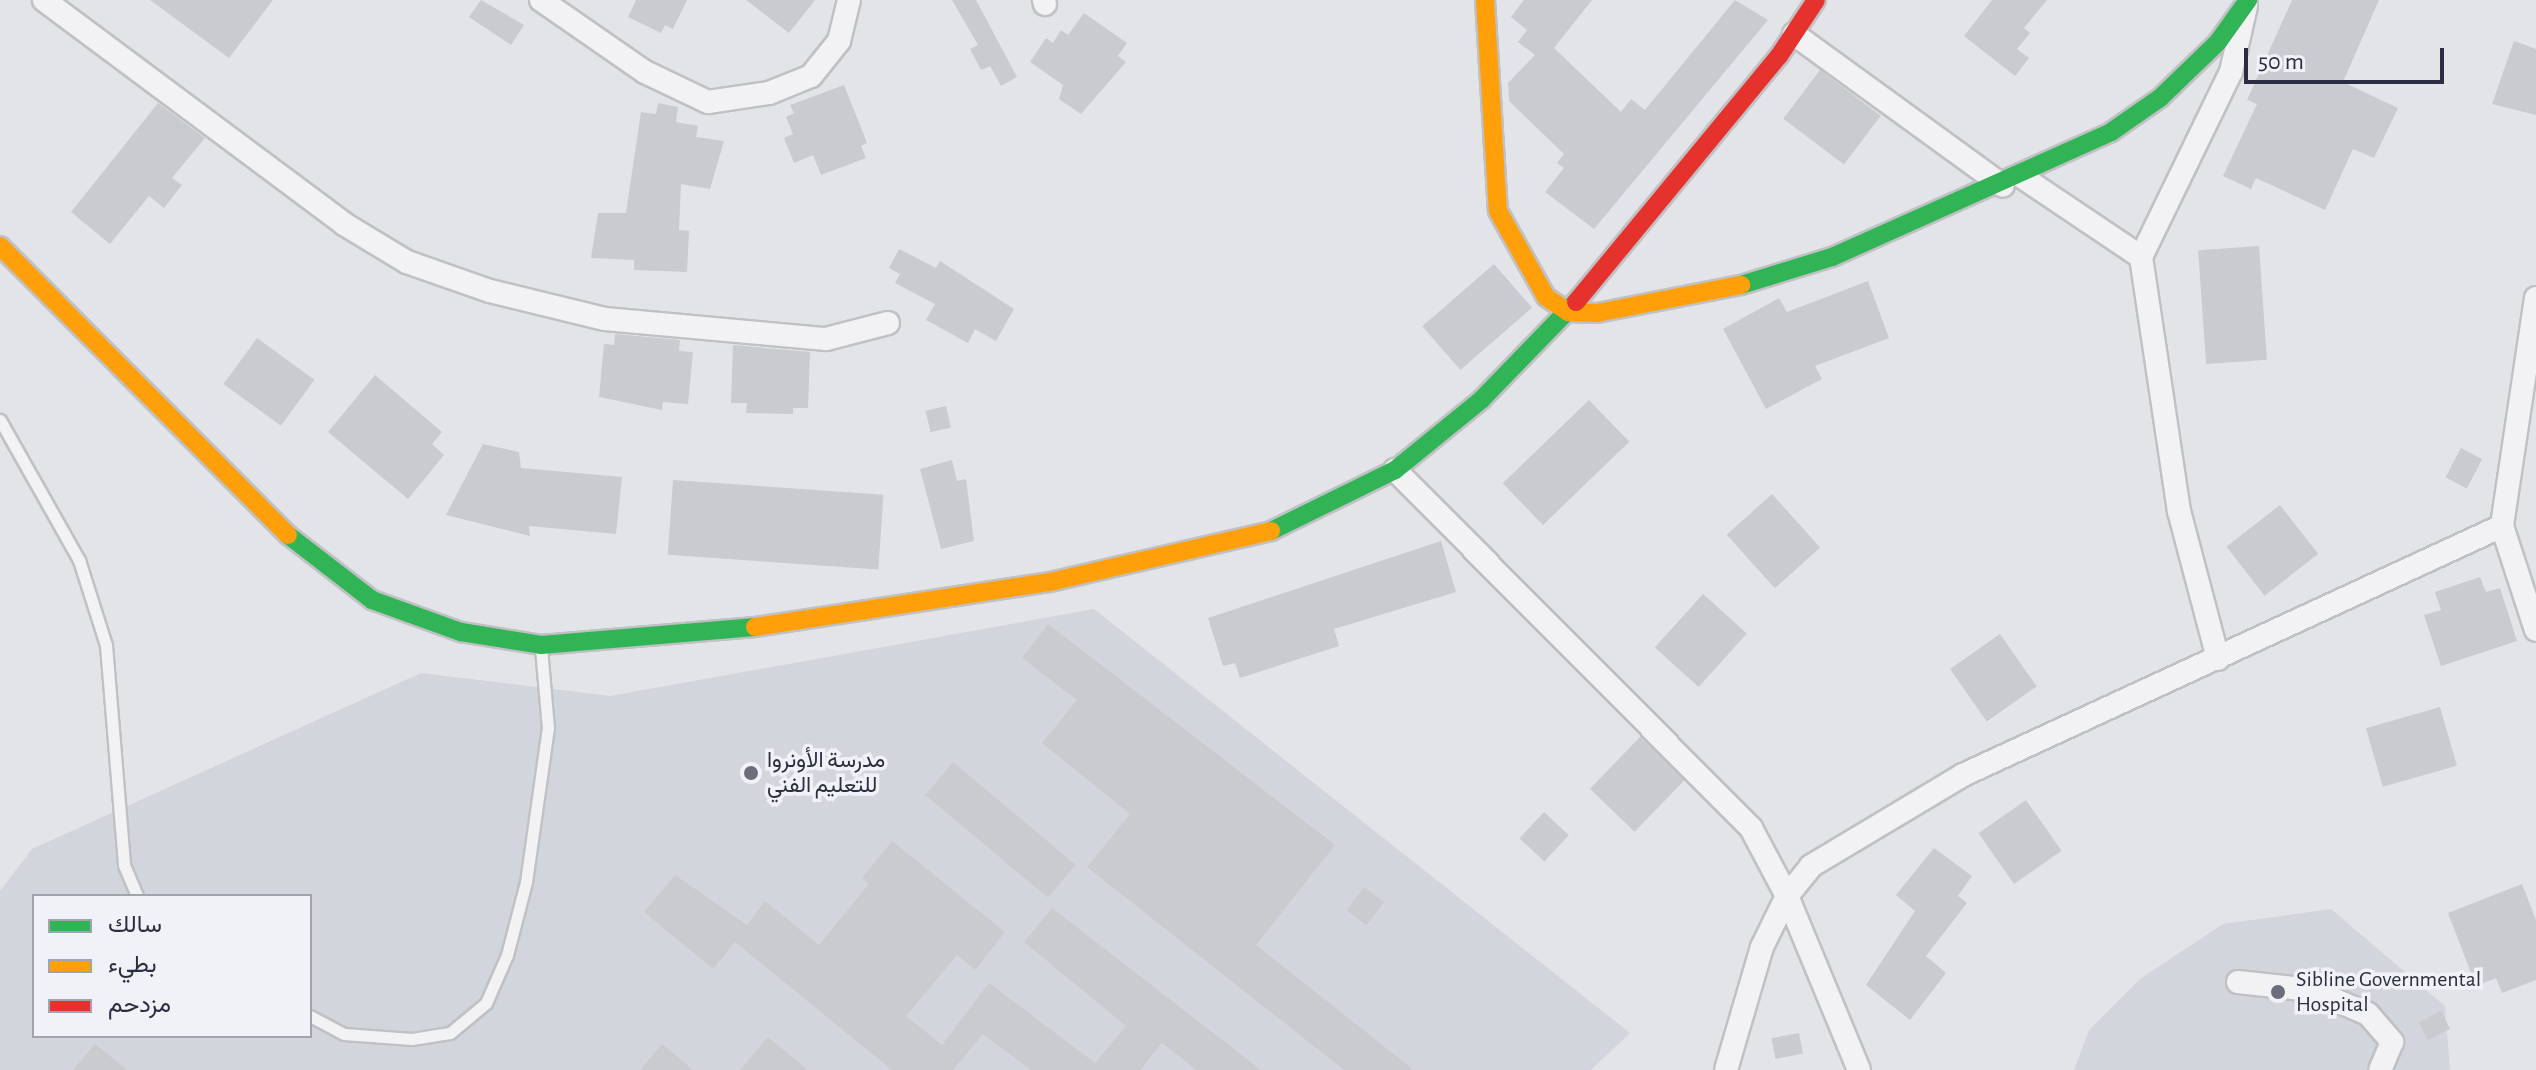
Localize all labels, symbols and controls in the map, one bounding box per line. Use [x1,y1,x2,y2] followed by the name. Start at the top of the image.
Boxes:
[2248,32,2448,82] scale bar
[2258,50,2304,74] text: 50 m
[767,747,885,798] place label: مدرسة الأونروا للتعليم الفني
[742,764,760,782] marker: مدرسة الأونروا للتعليم الفني
[32,894,312,1038] legend
[108,913,162,937] text: سالك
[108,953,157,977] text: بطيء
[2296,966,2481,1018] place label: Sibline Governmental Hospital
[2267,981,2289,1003] marker: Sibline Governmental Hospital
[108,993,171,1017] text: مزدحم

